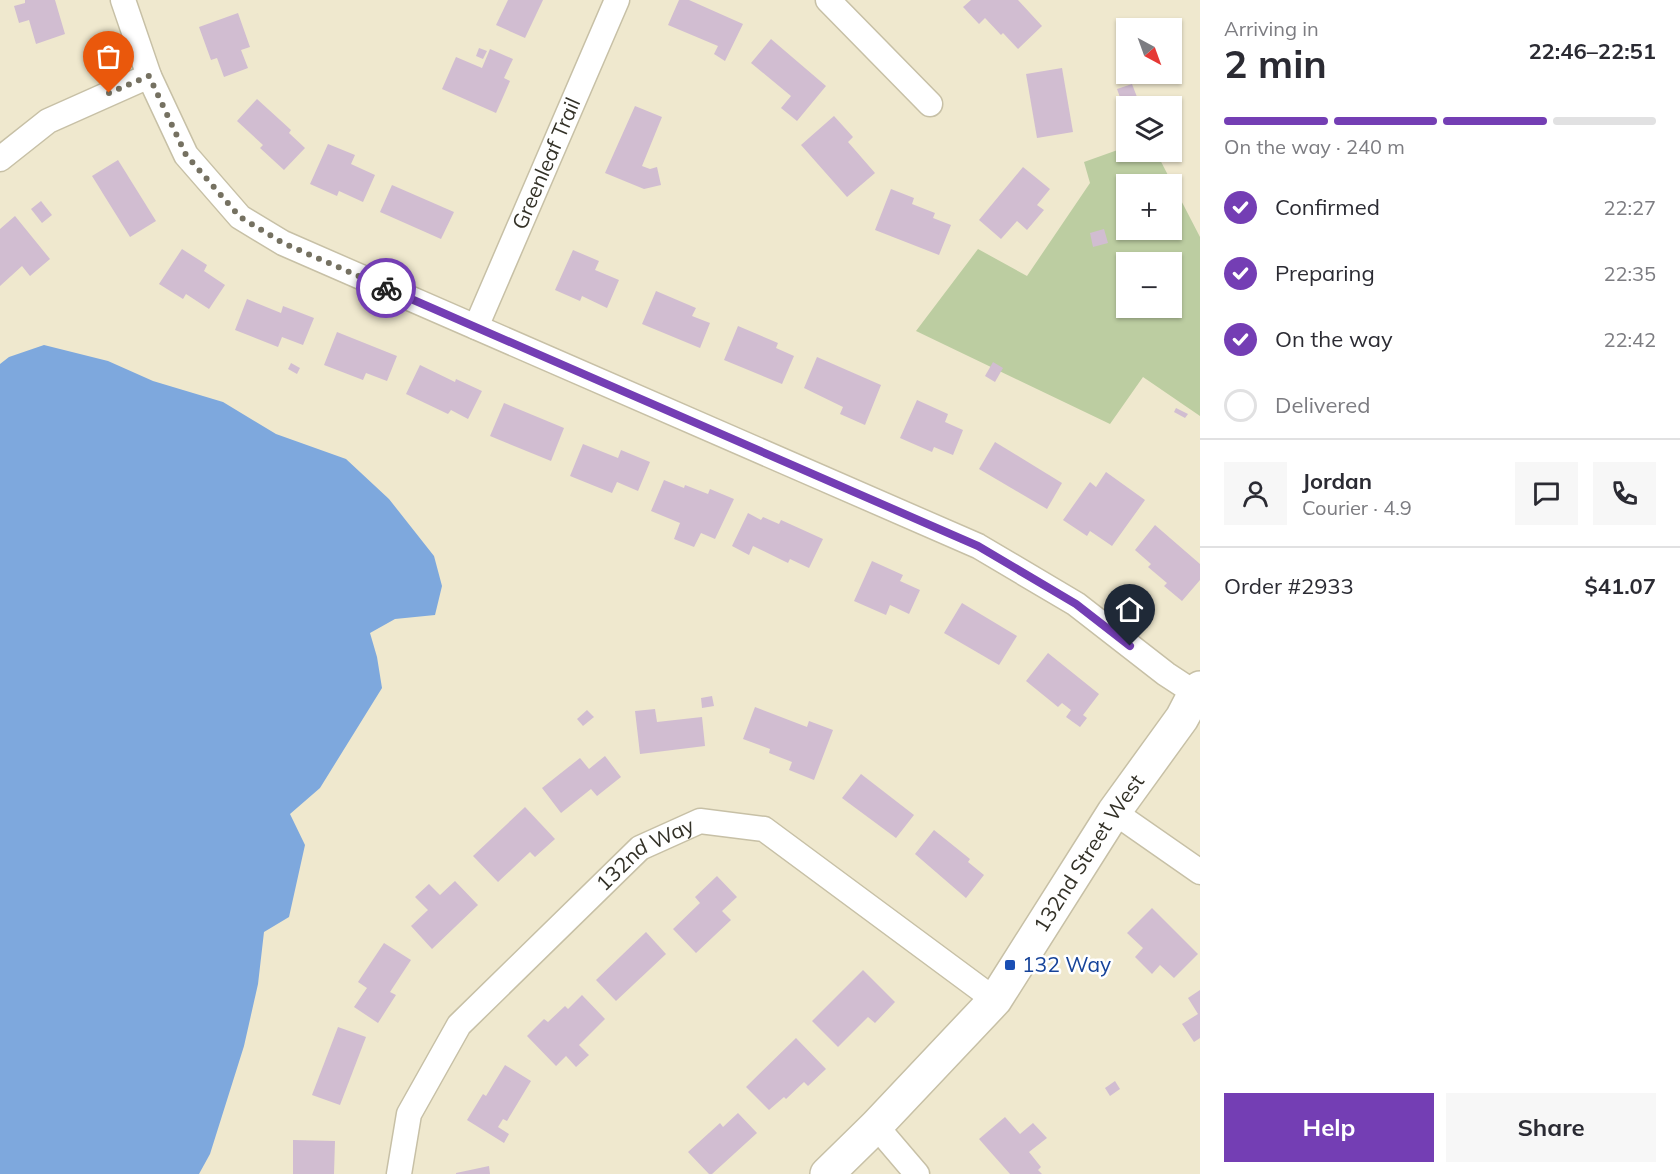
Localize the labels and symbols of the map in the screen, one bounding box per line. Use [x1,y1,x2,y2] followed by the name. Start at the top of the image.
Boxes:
[1116,18,1182,84] north arrow
[83,31,134,93] pin
[506,93,585,233] street label: Greenleaf Trail
[356,258,416,318] courier
[1104,584,1155,646] pin
[1027,769,1149,937] street label: 132nd Street West
[590,811,698,896] street label: 132nd Way
[1022,951,1111,977] place label: 132 Way
[1003,958,1017,972] marker: 132 Way

